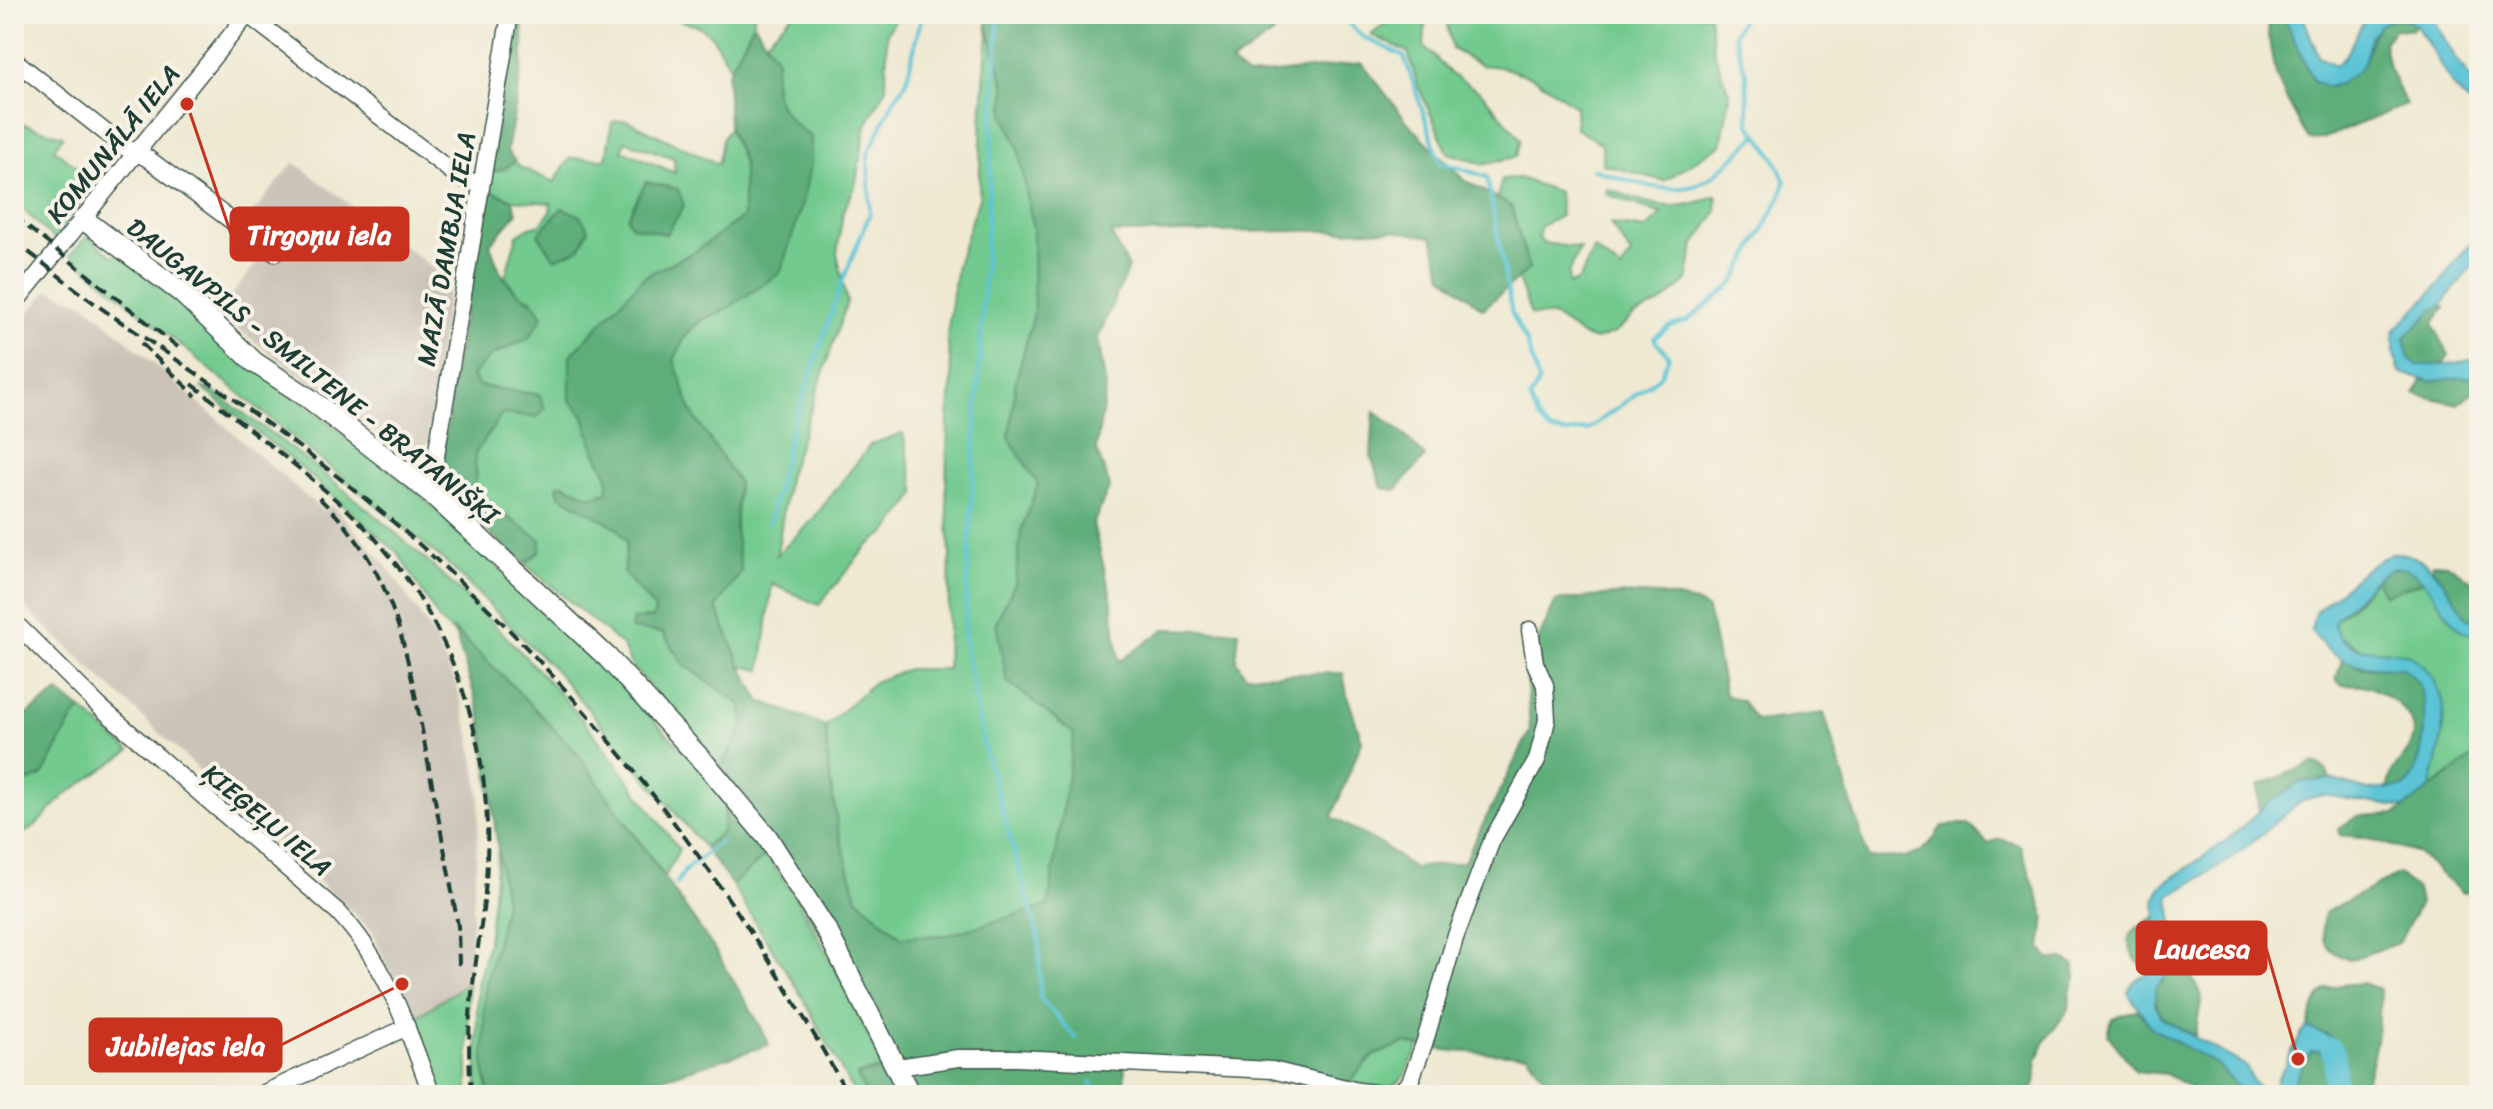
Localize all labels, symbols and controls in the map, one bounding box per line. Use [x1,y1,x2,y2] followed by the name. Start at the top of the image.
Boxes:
[34,54,192,234] street label: KOMUNĀLĀ IELA
[403,128,489,370] street label: MAZĀ DAMBJA IELA
[116,205,511,538] street label: DAUGAVPILS - SMILTENE - BRATANIŠĶI
[231,208,408,260] callout: Tirgoņu iela
[247,210,392,259] text: Tirgoņu iela
[191,751,343,889] street label: ĶIEĢEĻU IELA
[2137,922,2266,974] callout: Laucesa
[2154,924,2250,973] text: Laucesa
[90,1019,281,1071] callout: Jubilejas iela
[105,1021,265,1070] text: Jubilejas iela

